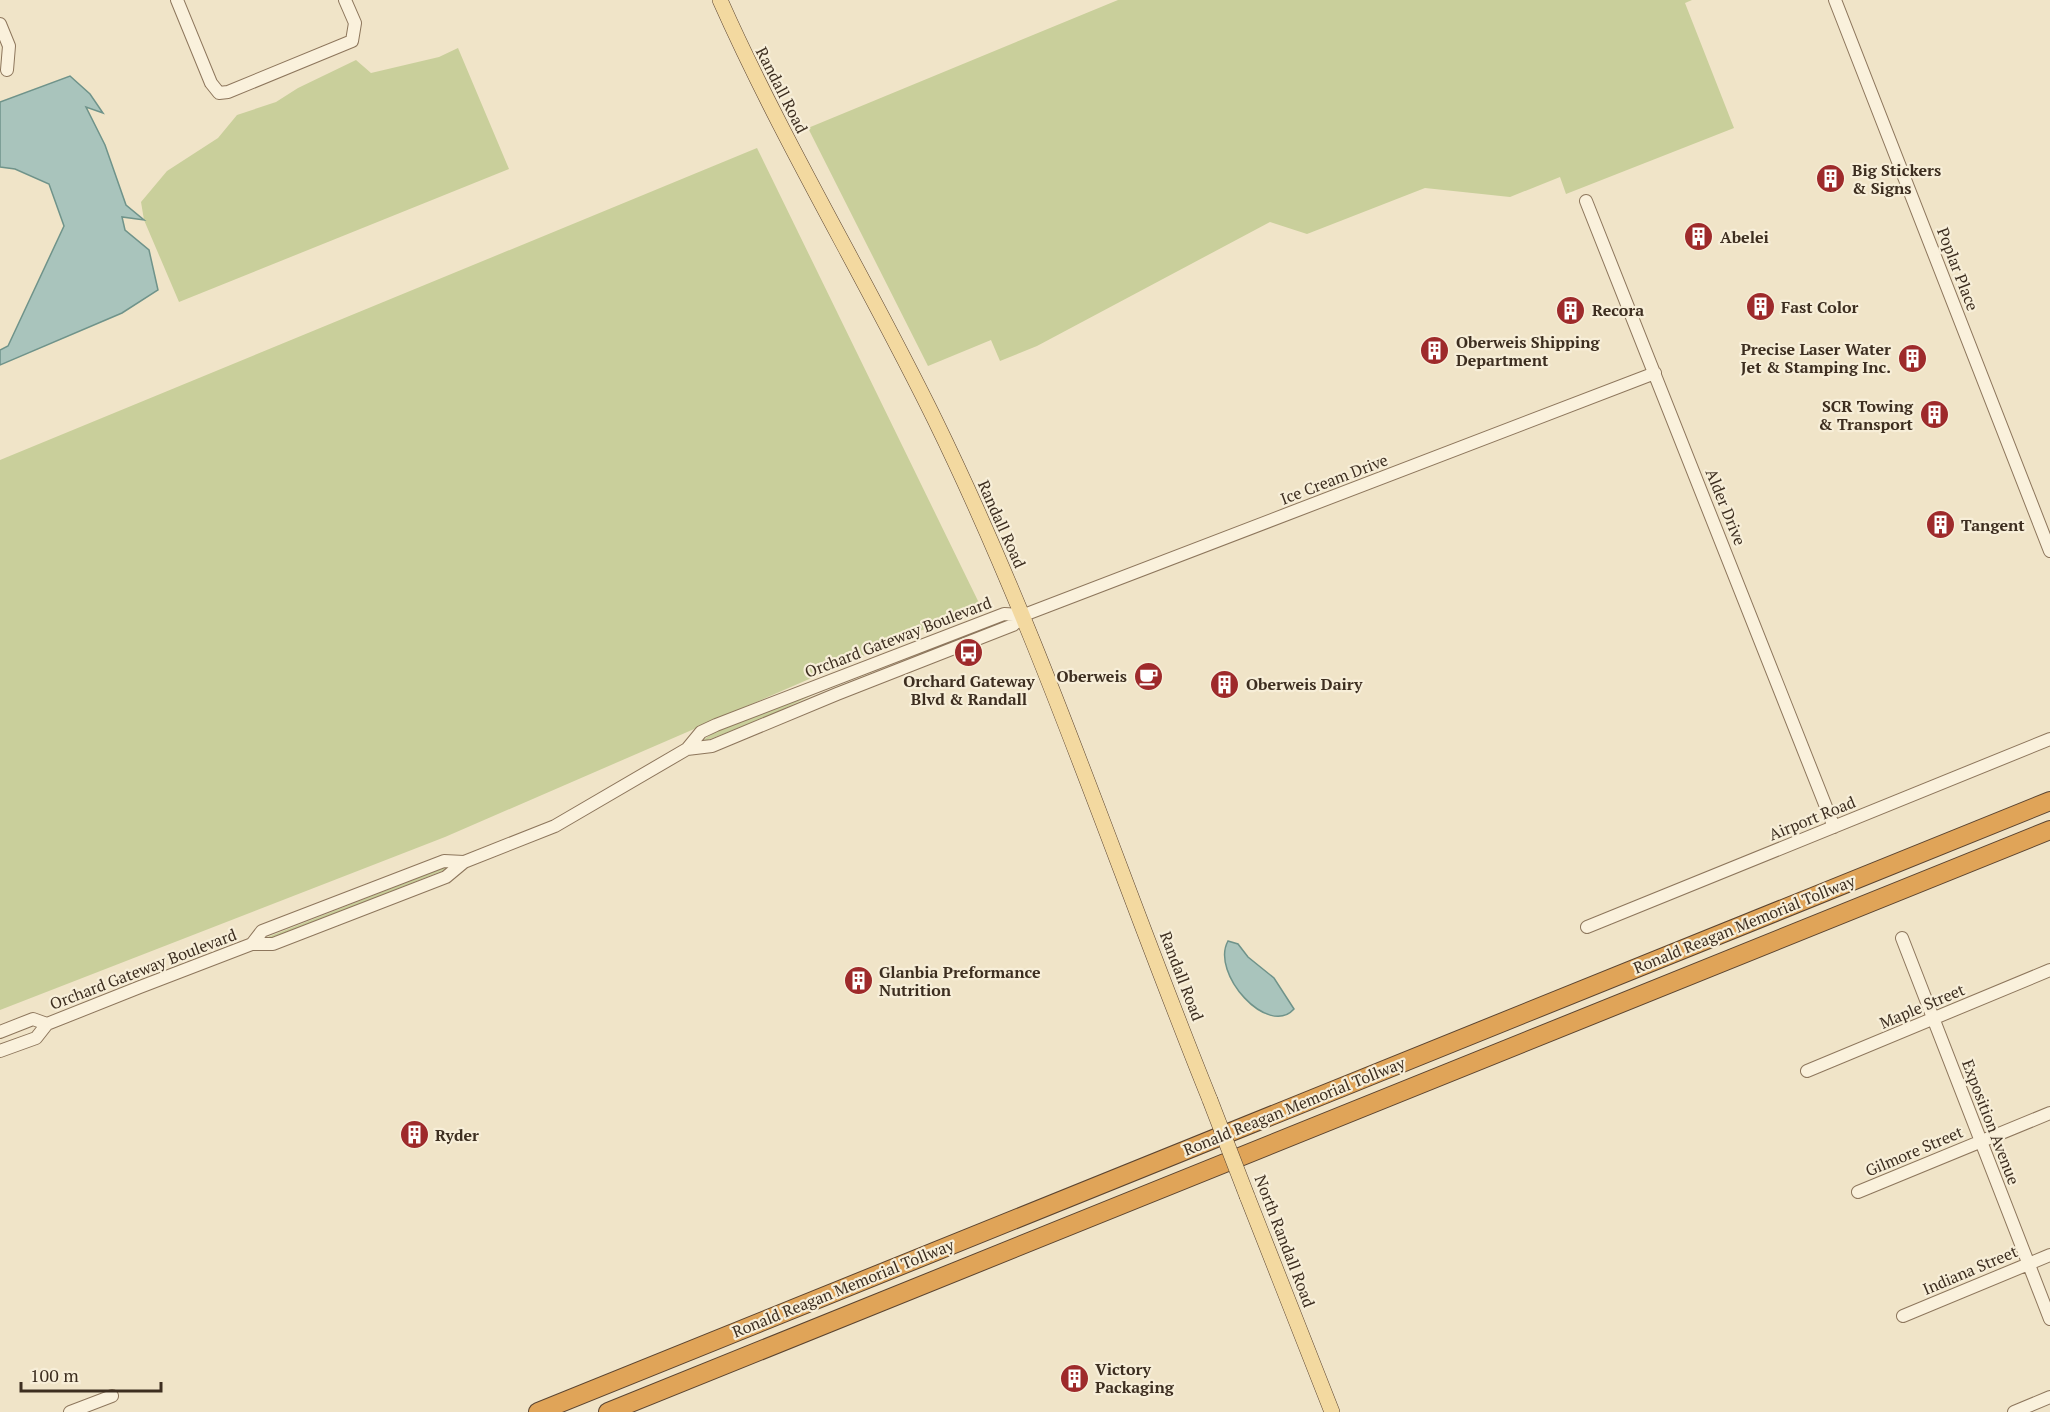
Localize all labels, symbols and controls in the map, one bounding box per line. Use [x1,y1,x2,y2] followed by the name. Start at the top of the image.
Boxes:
[751,43,813,137] street label: Randall Road
[1852,159,1941,199] place label: Big Stickers & Signs
[1815,163,1847,195] building icon: Big Stickers & Signs
[1683,221,1715,253] building icon: Abelei
[1932,224,1984,314] street label: Poplar Place
[1720,226,1769,248] place label: Abelei
[1744,291,1776,323] building icon: Fast Color
[1555,294,1587,326] building icon: Recora
[1781,296,1858,318] place label: Fast Color
[1592,299,1644,321] place label: Recora
[1456,331,1600,371] place label: Oberweis Shipping Department
[1419,335,1451,367] building icon: Oberweis Shipping Department
[1741,338,1891,378] place label: Precise Laser Water Jet & Stamping Inc.
[1896,342,1928,374] building icon: Precise Laser Water Jet & Stamping Inc.
[1818,395,1914,435] place label: SCR Towing & Transport
[1918,399,1950,431] building icon: SCR Towing & Transport
[1277,448,1391,510] street label: Ice Cream Drive
[1701,465,1751,549] street label: Alder Drive
[973,477,1031,571] street label: Randall Road
[1924,509,1956,541] building icon: Tangent
[1961,514,2025,536] place label: Tangent
[802,591,995,683] street label: Orchard Gateway Boulevard
[953,637,985,669] bus stop icon: Orchard Gateway Blvd & Randall
[1132,660,1164,692] cafe icon: Oberweis
[1056,665,1127,687] place label: Oberweis
[1209,668,1241,700] building icon: Oberweis Dairy
[903,670,1035,710] place label: Orchard Gateway Blvd & Randall
[1246,673,1363,695] place label: Oberweis Dairy
[1765,791,1859,845] street label: Airport Road
[1630,869,1859,979] street label: Ronald Reagan Memorial Tollway
[47,923,240,1015] street label: Orchard Gateway Boulevard
[1155,928,1209,1024] street label: Randall Road
[879,961,1041,1001] place label: Glanbia Preformance Nutrition
[842,965,874,997] building icon: Glanbia Preformance Nutrition
[1876,978,1968,1034] street label: Maple Street
[1180,1051,1409,1161] street label: Ronald Reagan Memorial Tollway
[1957,1056,2025,1188] street label: Exposition Avenue
[398,1119,430,1151] building icon: Ryder
[1862,1121,1966,1181] street label: Gilmore Street
[435,1124,479,1146] place label: Ryder
[1250,1172,1320,1310] street label: North Randall Road
[729,1233,958,1343] street label: Ronald Reagan Memorial Tollway
[1919,1240,2021,1300] street label: Indiana Street
[21,1355,160,1393] scale bar
[1095,1358,1175,1398] place label: Victory Packaging
[1058,1362,1090,1394] building icon: Victory Packaging
[30,1363,79,1387] text: 100 m

